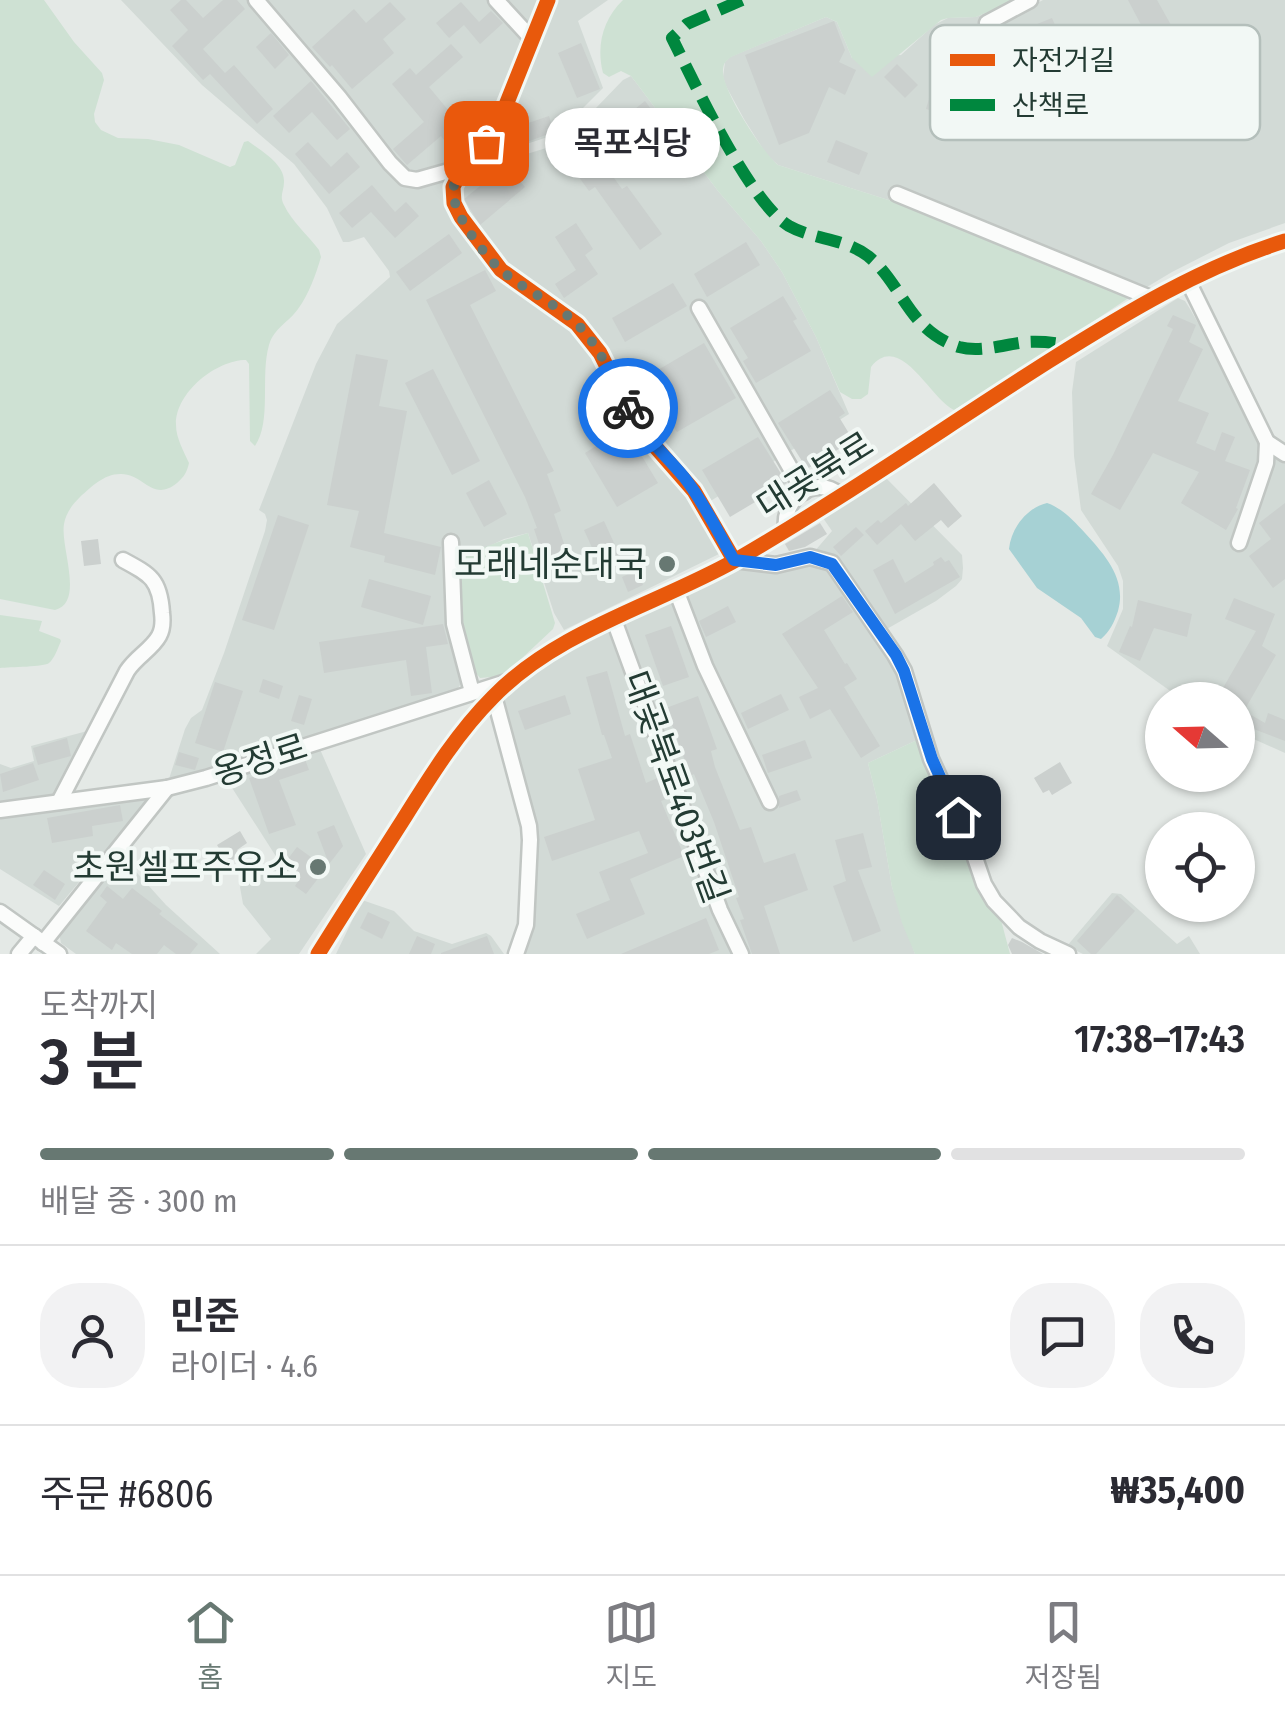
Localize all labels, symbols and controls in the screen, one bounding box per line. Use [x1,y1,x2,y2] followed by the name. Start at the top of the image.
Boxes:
[930,25,1260,140] legend
[1012,44,1115,77] text: 자전거길
[1012,89,1089,122] text: 산책로
[444,101,529,186] pin
[546,108,721,178] callout: 목포식당
[459,116,514,171] icon: bag
[574,124,691,162] text: 목포식당
[578,358,678,458] courier
[601,381,656,436] icon: bike
[749,423,881,527] street label: 대곶북로
[454,543,647,585] place label: 모래네순대국
[656,553,678,575] marker: 모래네순대국
[615,665,737,909] street label: 대곶북로403번길
[1145,682,1255,792] north arrow
[1145,682,1255,922] map controls
[208,725,312,795] street label: 옹정로
[916,775,1001,860] pin
[931,790,986,845] icon: home
[1145,812,1255,922] button: locate
[73,846,298,888] place label: 초원셀프주유소
[307,856,329,878] marker: 초원셀프주유소
[40,986,158,1024] text: 도착까지
[1074,1016,1245,1062] text: 17:38–17:43
[40,1023,144,1101] text: 3 분
[40,1182,238,1220] text: 배달 중 · 300 m
[40,1283,145,1388] button: person
[1010,1283,1115,1388] button: chat
[1140,1283,1245,1388] button: phone
[170,1293,240,1339] text: 민준
[170,1347,318,1385] text: 라이더 · 4.6
[1110,1467,1245,1513] text: ₩35,400
[40,1471,213,1517] text: 주문 #6806
[183,1595,238,1695] tab: 홈
[604,1595,659,1695] tab: 지도
[1025,1595,1102,1695] tab: 저장됨

